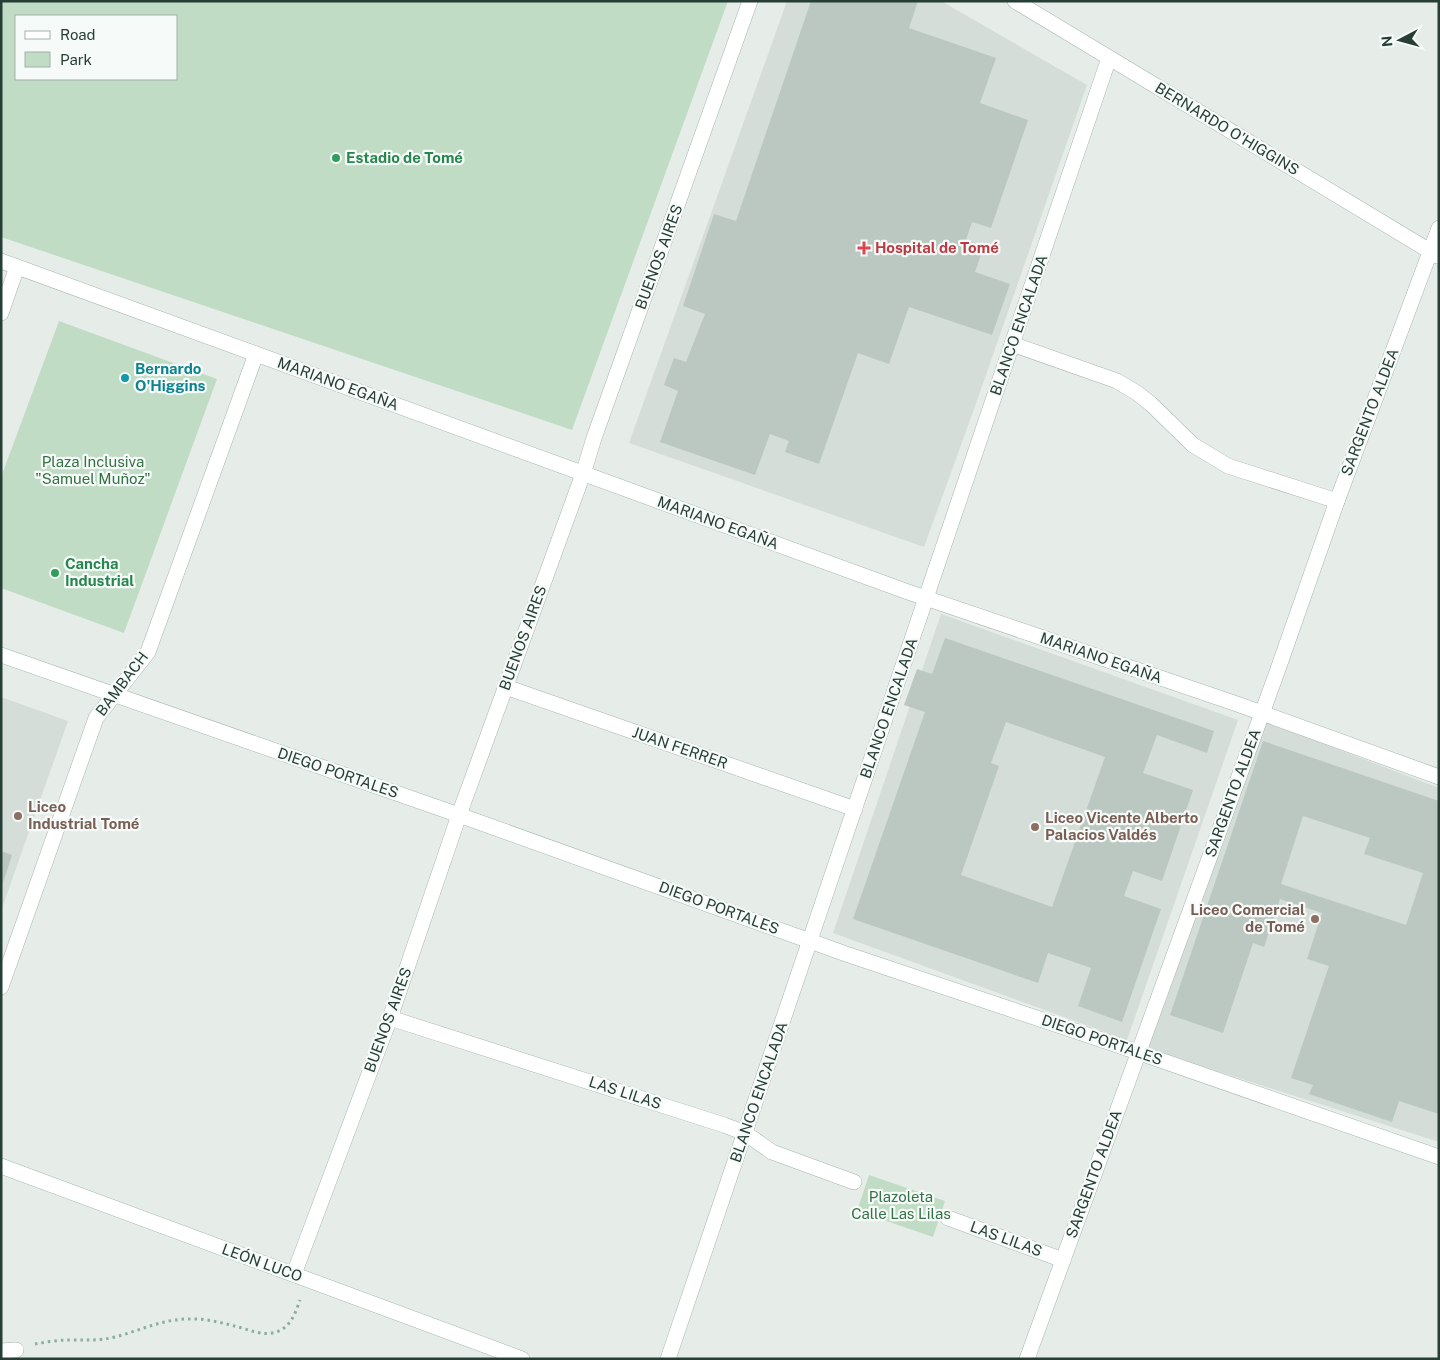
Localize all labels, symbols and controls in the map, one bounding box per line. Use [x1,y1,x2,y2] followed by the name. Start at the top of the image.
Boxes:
[15,15,178,80] legend
[1375,15,1425,65] north arrow
[60,26,96,43] text: Road
[1379,35,1396,48] text: N
[60,51,92,68] text: Park
[1152,79,1302,178] street label: BERNARDO O'HIGGINS
[346,149,463,166] place label: Estadio de Tomé
[330,152,342,164] marker: Estadio de Tomé
[632,202,685,312] street label: BUENOS AIRES
[875,239,999,256] place label: Hospital de Tomé
[857,241,871,255] marker: Hospital de Tomé
[986,252,1051,397] street label: BLANCO ENCALADA
[1337,345,1402,478] street label: SARGENTO ALDEA
[275,354,401,414] street label: MARIANO EGAÑA
[135,360,205,394] place label: Bernardo O'Higgins
[119,372,131,384] marker: Bernardo O'Higgins
[35,453,151,487] park label: Plaza Inclusiva "Samuel Muñoz"
[655,493,781,553] street label: MARIANO EGAÑA
[65,555,134,589] place label: Cancha Industrial
[49,567,61,579] marker: Cancha Industrial
[496,583,549,693] street label: BUENOS AIRES
[1038,629,1165,686] street label: MARIANO EGAÑA
[856,635,921,780] street label: BLANCO ENCALADA
[92,648,151,719] street label: BAMBACH
[630,723,730,772] street label: JUAN FERRER
[1201,726,1264,859] street label: SARGENTO ALDEA
[276,744,401,801] street label: DIEGO PORTALES
[28,798,139,832] place label: Liceo Industrial Tomé
[1045,809,1199,843] place label: Liceo Vicente Alberto Palacios Valdés
[12,810,24,822] marker: Liceo Industrial Tomé
[1029,821,1041,833] marker: Liceo Vicente Alberto Palacios Valdés
[657,878,782,937] street label: DIEGO PORTALES
[1190,901,1305,935] place label: Liceo Comercial de Tomé
[1309,913,1321,925] marker: Liceo Comercial de Tomé
[361,965,414,1075] street label: BUENOS AIRES
[1040,1011,1165,1068] street label: DIEGO PORTALES
[726,1019,791,1164] street label: BLANCO ENCALADA
[587,1073,664,1112] street label: LAS LILAS
[1062,1107,1125,1240] street label: SARGENTO ALDEA
[851,1188,951,1222] park label: Plazoleta Calle Las Lilas
[968,1218,1044,1259] street label: LAS LILAS
[220,1239,305,1285] street label: LEÓN LUCO

